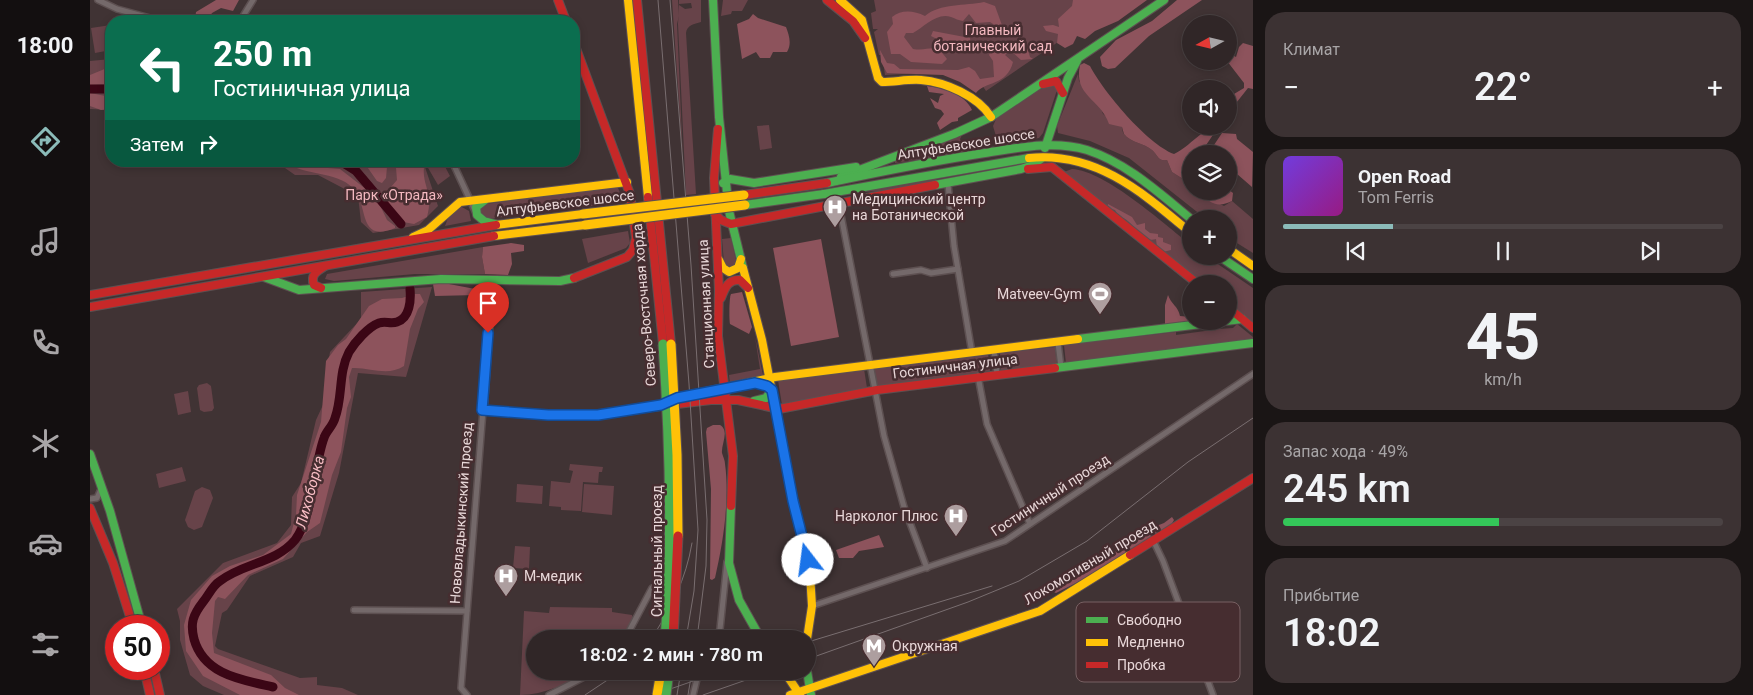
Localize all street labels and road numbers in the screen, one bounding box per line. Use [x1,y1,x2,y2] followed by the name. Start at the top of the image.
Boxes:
[896,125,1036,163] street label: Алтуфьевское шоссе
[495,187,635,219] street label: Алтуфьевское шоссе
[629,223,659,387] street label: Северо-Восточная хорда
[695,239,717,369] street label: Станционная улица
[892,350,1018,382] street label: Гостиничная улица
[447,421,475,604] street label: Нововладыкинский проезд
[988,450,1113,539] street label: Гостиничный проезд
[649,485,665,617] street label: Сигнальный проезд
[1021,516,1160,608] street label: Локомотивный проезд

